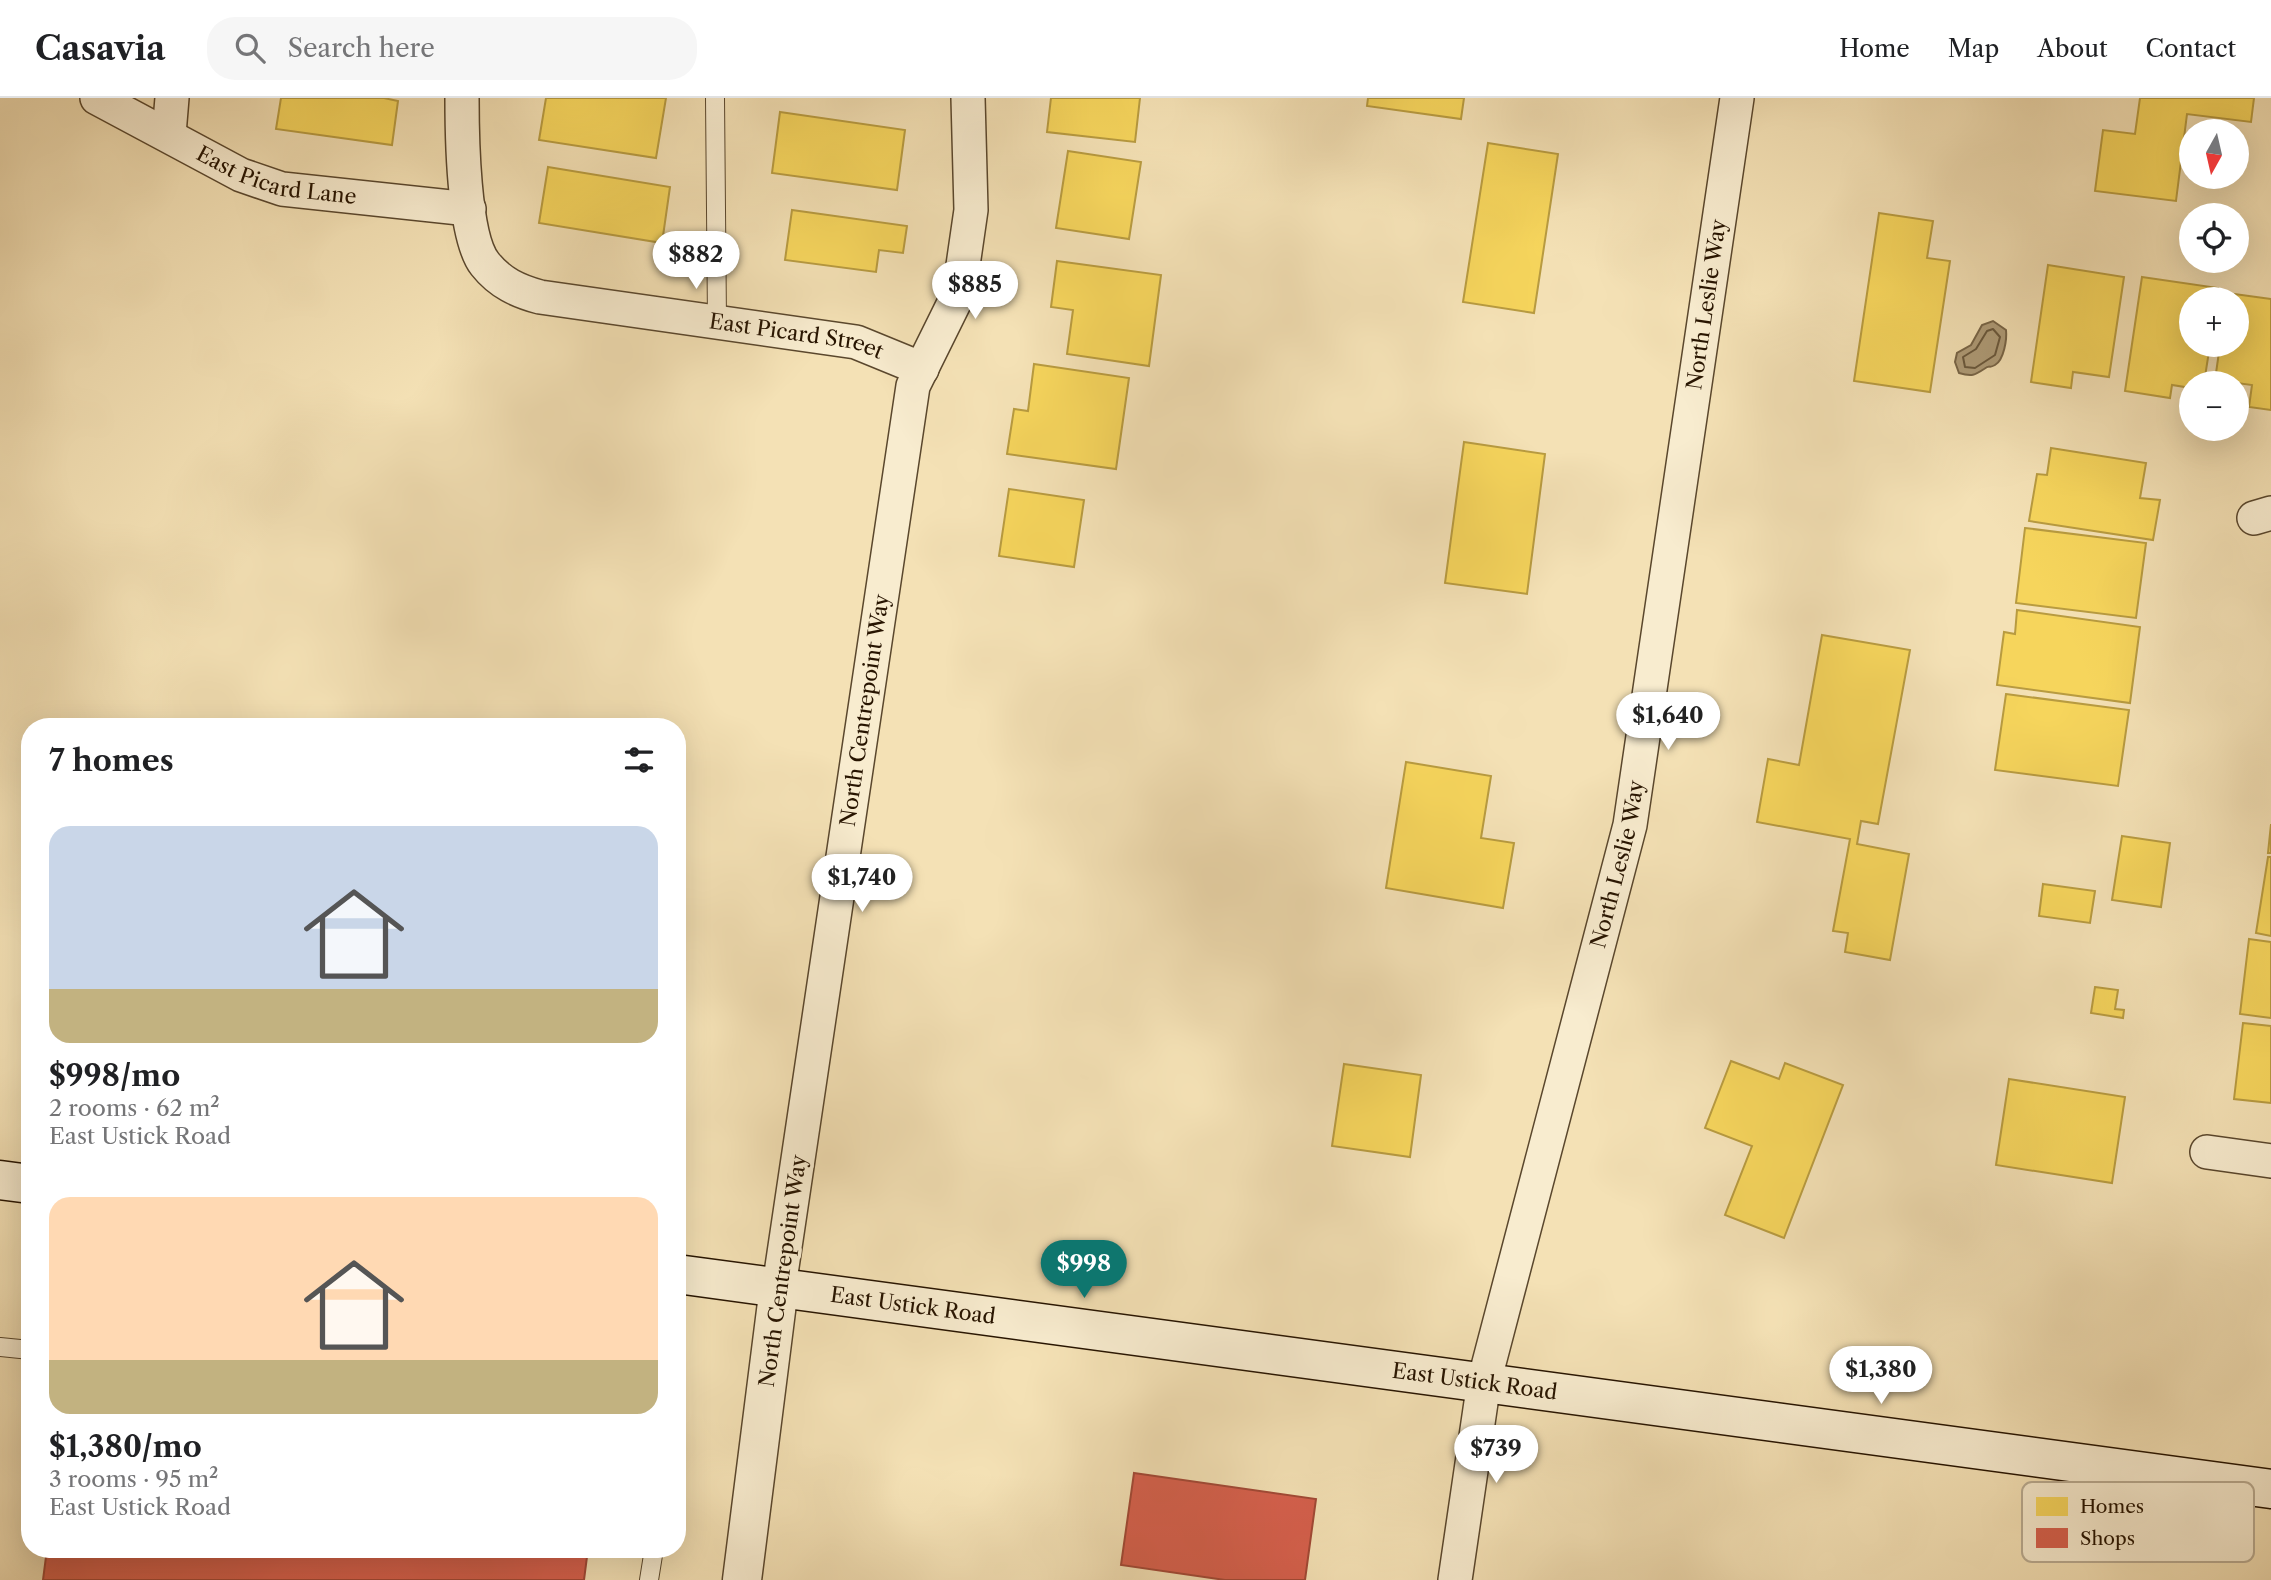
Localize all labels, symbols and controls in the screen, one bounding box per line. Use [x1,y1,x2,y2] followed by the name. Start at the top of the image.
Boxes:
[207,17,697,80] search box
[35,28,165,69] text: Casavia
[231,29,269,67] icon: search
[287,32,435,64] text: Search here
[1839,34,1910,63] text: Home
[1948,34,1999,63] text: Map
[2037,34,2108,63] text: About
[2146,34,2236,63] text: Contact
[2179,119,2249,189] north arrow
[2179,119,2249,441] map controls
[192,141,358,209] street label: East Picard Lane
[2179,203,2249,273] button: locate
[1681,217,1731,391] street label: North Leslie Way
[655,232,737,291] pin: $882
[669,240,723,268] text: $882
[934,262,1016,321] pin: $885
[948,270,1002,298] text: $885
[2179,287,2249,357] button: +
[708,308,888,364] street label: East Picard Street
[2179,371,2249,441] button: −
[835,592,894,828] street label: North Centrepoint Way
[1611,692,1725,752] pin: $1,640
[1632,701,1704,729] text: $1,640
[620,741,658,779] icon: filters
[49,742,174,779] text: 7 homes
[1585,778,1648,951] street label: North Leslie Way
[805,854,919,914] pin: $1,740
[828,863,896,891] text: $1,740
[291,871,417,997] icon: home
[49,1057,180,1094] text: $998/mo
[49,1094,220,1122] text: 2 rooms · 62 m²
[49,1122,231,1150] text: East Ustick Road
[754,1153,811,1389] street label: North Centrepoint Way
[1043,1240,1125,1300] pin: $998
[291,1242,417,1368] icon: home
[1057,1249,1111,1277] text: $998
[829,1282,997,1329] street label: East Ustick Road
[1824,1346,1938,1406] pin: $1,380
[1845,1355,1917,1383] text: $1,380
[1391,1358,1559,1405] street label: East Ustick Road
[1455,1426,1537,1485] pin: $739
[49,1428,202,1465] text: $1,380/mo
[1470,1434,1522,1462] text: $739
[49,1465,218,1493] text: 3 rooms · 95 m²
[2022,1482,2254,1562] legend
[49,1493,231,1521] text: East Ustick Road
[2080,1495,2144,1518] text: Homes
[2080,1527,2135,1550] text: Shops

